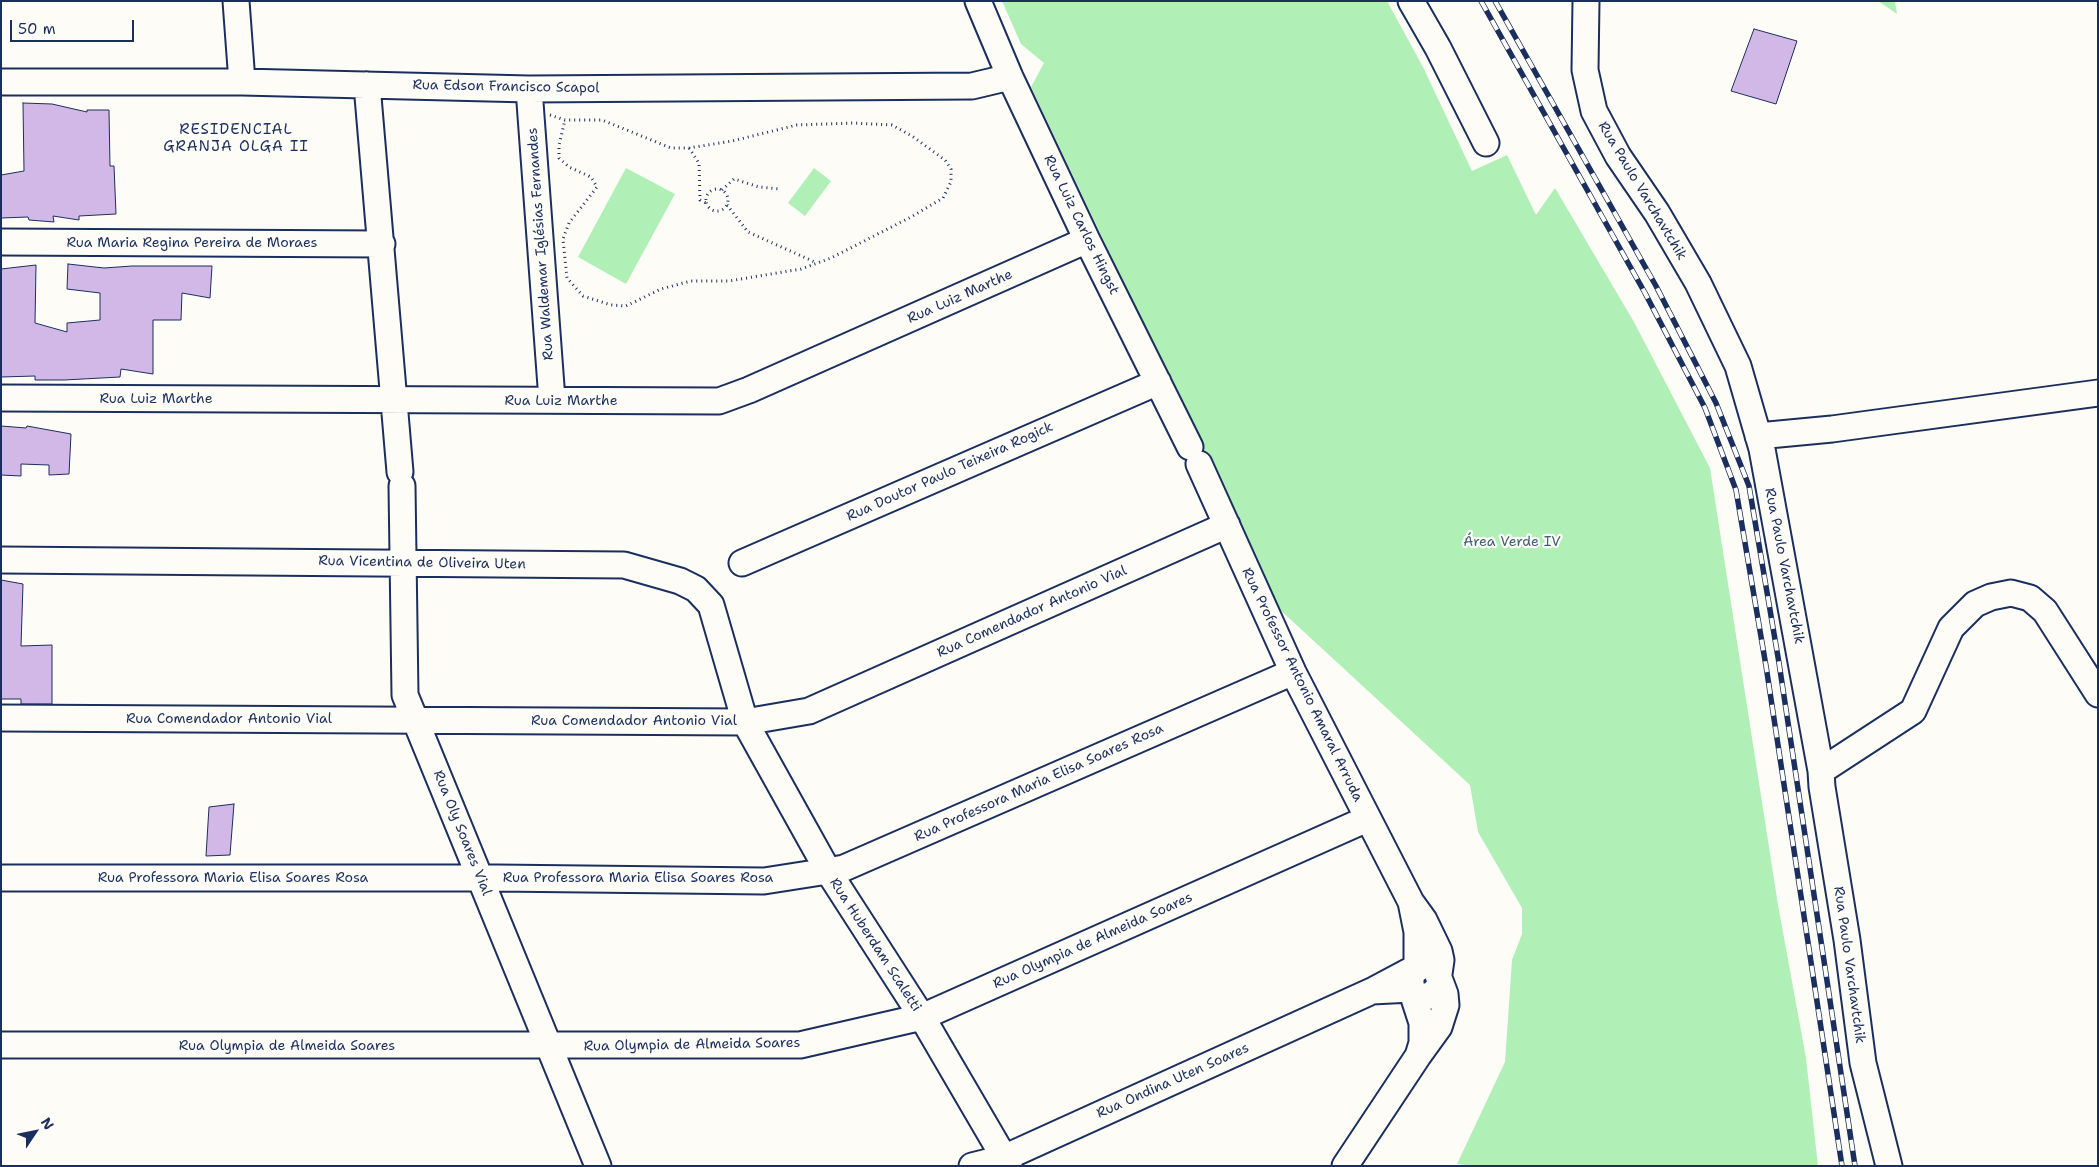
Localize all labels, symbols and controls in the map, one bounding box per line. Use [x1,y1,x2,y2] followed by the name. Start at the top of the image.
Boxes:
[12,10,136,42] scale bar
[18,19,56,39] text: 50 m
[412,77,600,97] street label: Rua Edson Francisco Scapol
[1594,119,1690,263] street label: Rua Paulo Varchavtchik
[162,121,310,156] district label: RESIDENCIAL GRANJA OLGA II
[524,127,558,361] street label: Rua Waldemar Iglésias Fernandes
[1040,152,1122,298] street label: Rua Luiz Carlos Hingst
[66,235,318,251] street label: Rua Maria Regina Pereira de Moraes
[905,266,1015,328] street label: Rua Luiz Marthe
[99,391,213,407] street label: Rua Luiz Marthe
[504,393,618,409] street label: Rua Luiz Marthe
[844,419,1056,525] street label: Rua Doutor Paulo Teixeira Rogick
[1761,487,1807,645] street label: Rua Paulo Varchavtchik
[1463,534,1561,550] park label: Área Verde IV
[318,553,526,573] street label: Rua Vicentina de Oliveira Uten
[935,562,1129,662] street label: Rua Comendador Antonio Vial
[1238,565,1366,805] street label: Rua Professor Antonio Amaral Arruda
[126,711,332,727] street label: Rua Comendador Antonio Vial
[531,713,737,729] street label: Rua Comendador Antonio Vial
[912,720,1166,846] street label: Rua Professora Maria Elisa Soares Rosa
[429,768,495,898] street label: Rua Oly Soares Vial
[98,870,368,886] street label: Rua Professora Maria Elisa Soares Rosa
[503,870,773,886] street label: Rua Professora Maria Elisa Soares Rosa
[826,875,924,1015] street label: Rua Huberdam Scaletti
[1830,885,1868,1045] street label: Rua Paulo Varchavtchik
[991,889,1195,993] street label: Rua Olympia de Almeida Soares
[584,1035,800,1055] street label: Rua Olympia de Almeida Soares
[179,1038,395,1054] street label: Rua Olympia de Almeida Soares
[1094,1040,1252,1122] street label: Rua Ondina Uten Soares
[10,1107,60,1157] north arrow
[37,1114,58,1133] text: N

